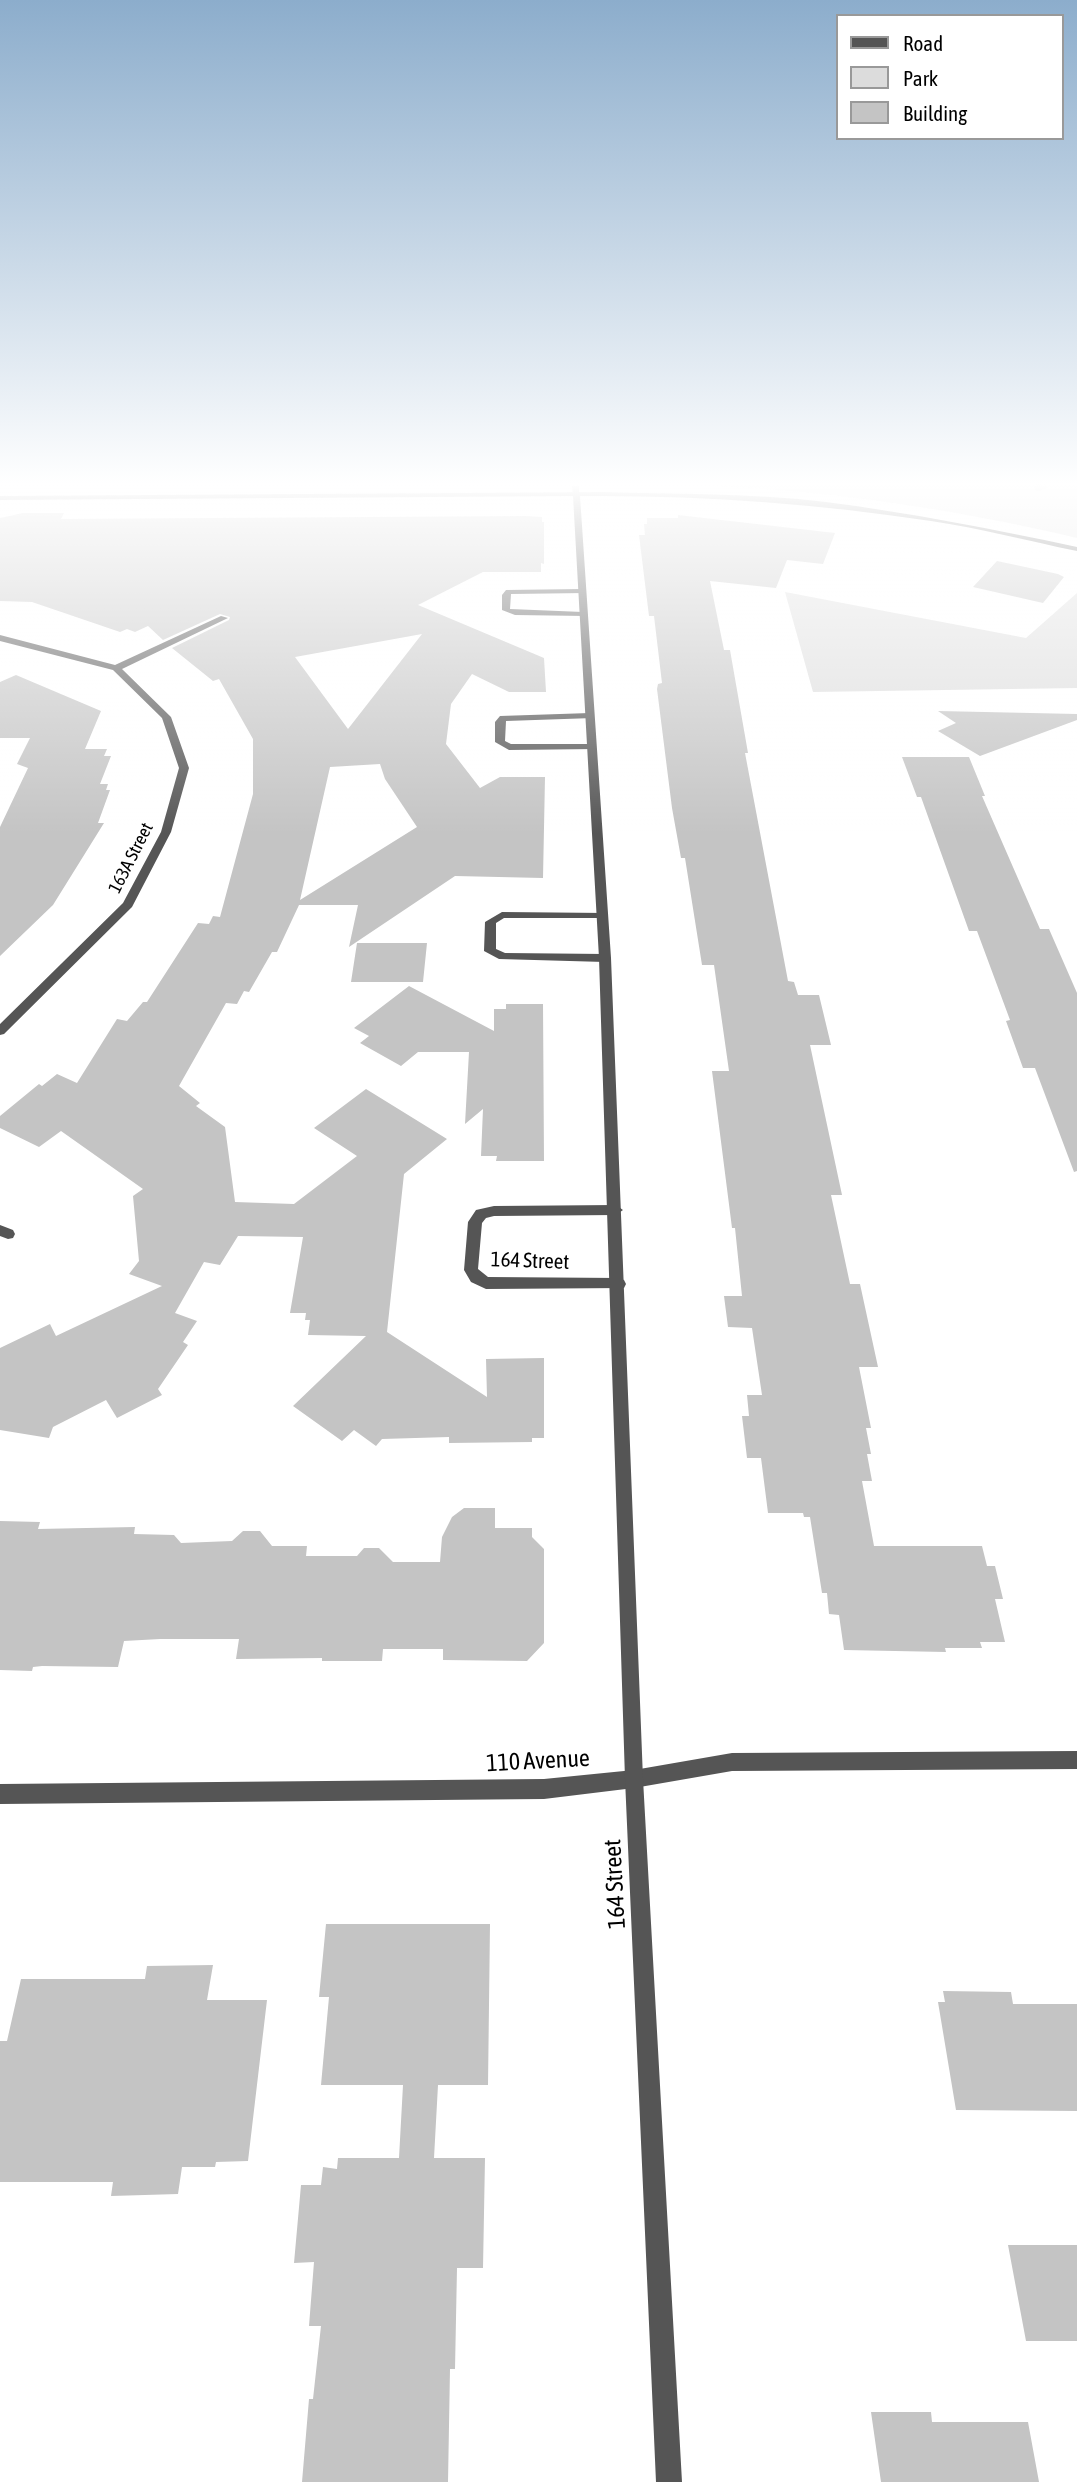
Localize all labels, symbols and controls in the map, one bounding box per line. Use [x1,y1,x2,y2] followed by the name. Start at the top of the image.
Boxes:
[836,14,1063,140] legend
[903,31,943,55] text: Road
[903,66,938,90] text: Park
[903,101,967,125] text: Building
[104,819,158,897] street label: 163A Street
[490,1247,570,1275] street label: 164 Street
[486,1744,590,1778] street label: 110 Avenue
[598,1838,632,1930] street label: 164 Street

